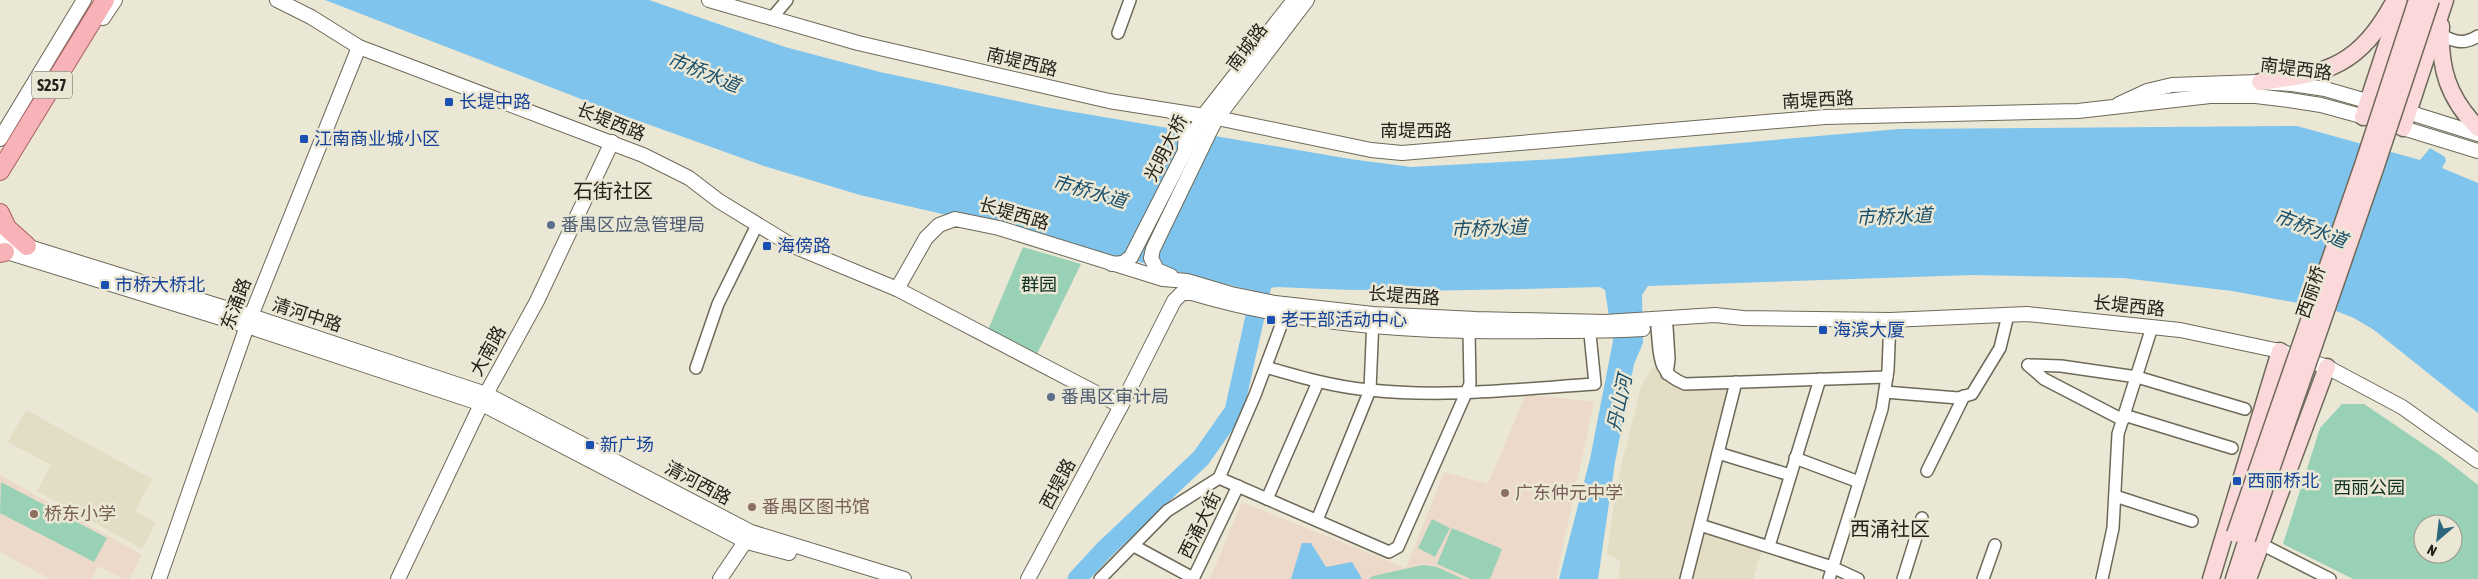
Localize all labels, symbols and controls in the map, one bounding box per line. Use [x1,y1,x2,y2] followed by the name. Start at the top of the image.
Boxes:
[1222,19,1271,75] street label: 南城路
[985,43,1060,80] street label: 南堤西路
[665,48,746,98] water label: 市桥水道
[2259,54,2333,83] street label: 南堤西路
[32,72,72,98] road number: S257
[1781,87,1854,112] street label: 南堤西路
[459,91,531,112] place label: 长堤中路
[443,96,455,108] marker: 长堤中路
[574,98,648,145] street label: 长堤西路
[1140,111,1191,185] street label: 光明大桥
[1380,120,1452,141] street label: 南堤西路
[314,128,440,149] place label: 江南商业城小区
[298,133,310,145] marker: 江南商业城小区
[1050,170,1132,213] water label: 市桥水道
[573,179,653,202] district label: 石街社区
[977,194,1052,234] street label: 长堤西路
[1856,204,1935,228] water label: 市桥水道
[2272,204,2353,253] water label: 市桥水道
[561,214,705,235] place label: 番禺区应急管理局
[1451,216,1530,240] water label: 市桥水道
[545,219,557,231] marker: 番禺区应急管理局
[777,235,831,256] place label: 海傍路
[761,240,773,252] marker: 海傍路
[2292,263,2329,321] street label: 西丽桥
[115,274,205,295] place label: 市桥大桥北
[1021,274,1057,295] park label: 群园
[216,275,255,333] street label: 东涌路
[99,279,111,291] marker: 市桥大桥北
[1367,283,1441,308] street label: 长堤西路
[2092,291,2166,320] street label: 长堤西路
[270,293,345,336] street label: 清河中路
[1281,309,1407,330] place label: 老干部活动中心
[1265,314,1277,326] marker: 老干部活动中心
[1833,319,1905,340] place label: 海滨大厦
[465,322,510,379] street label: 大南路
[1817,324,1829,336] marker: 海滨大厦
[1602,369,1637,433] water label: 丹山河
[1061,386,1169,407] place label: 番禺区审计局
[1045,391,1057,403] marker: 番禺区审计局
[600,434,654,455] place label: 新广场
[584,439,596,451] marker: 新广场
[1036,455,1080,513] street label: 西堤路
[662,456,735,509] street label: 清河西路
[2247,470,2319,491] place label: 西丽桥北
[2231,475,2243,487] marker: 西丽桥北
[2333,477,2405,498] park label: 西丽公园
[1515,482,1623,503] place label: 广东仲元中学
[1499,487,1511,499] marker: 广东仲元中学
[1174,488,1225,562] street label: 西涌大街
[762,496,870,517] place label: 番禺区图书馆
[746,501,758,513] marker: 番禺区图书馆
[44,503,116,524] place label: 桥东小学
[28,508,40,520] marker: 桥东小学
[2413,514,2463,564] north arrow
[1850,517,1930,540] district label: 西涌社区
[2424,541,2439,559] text: N

